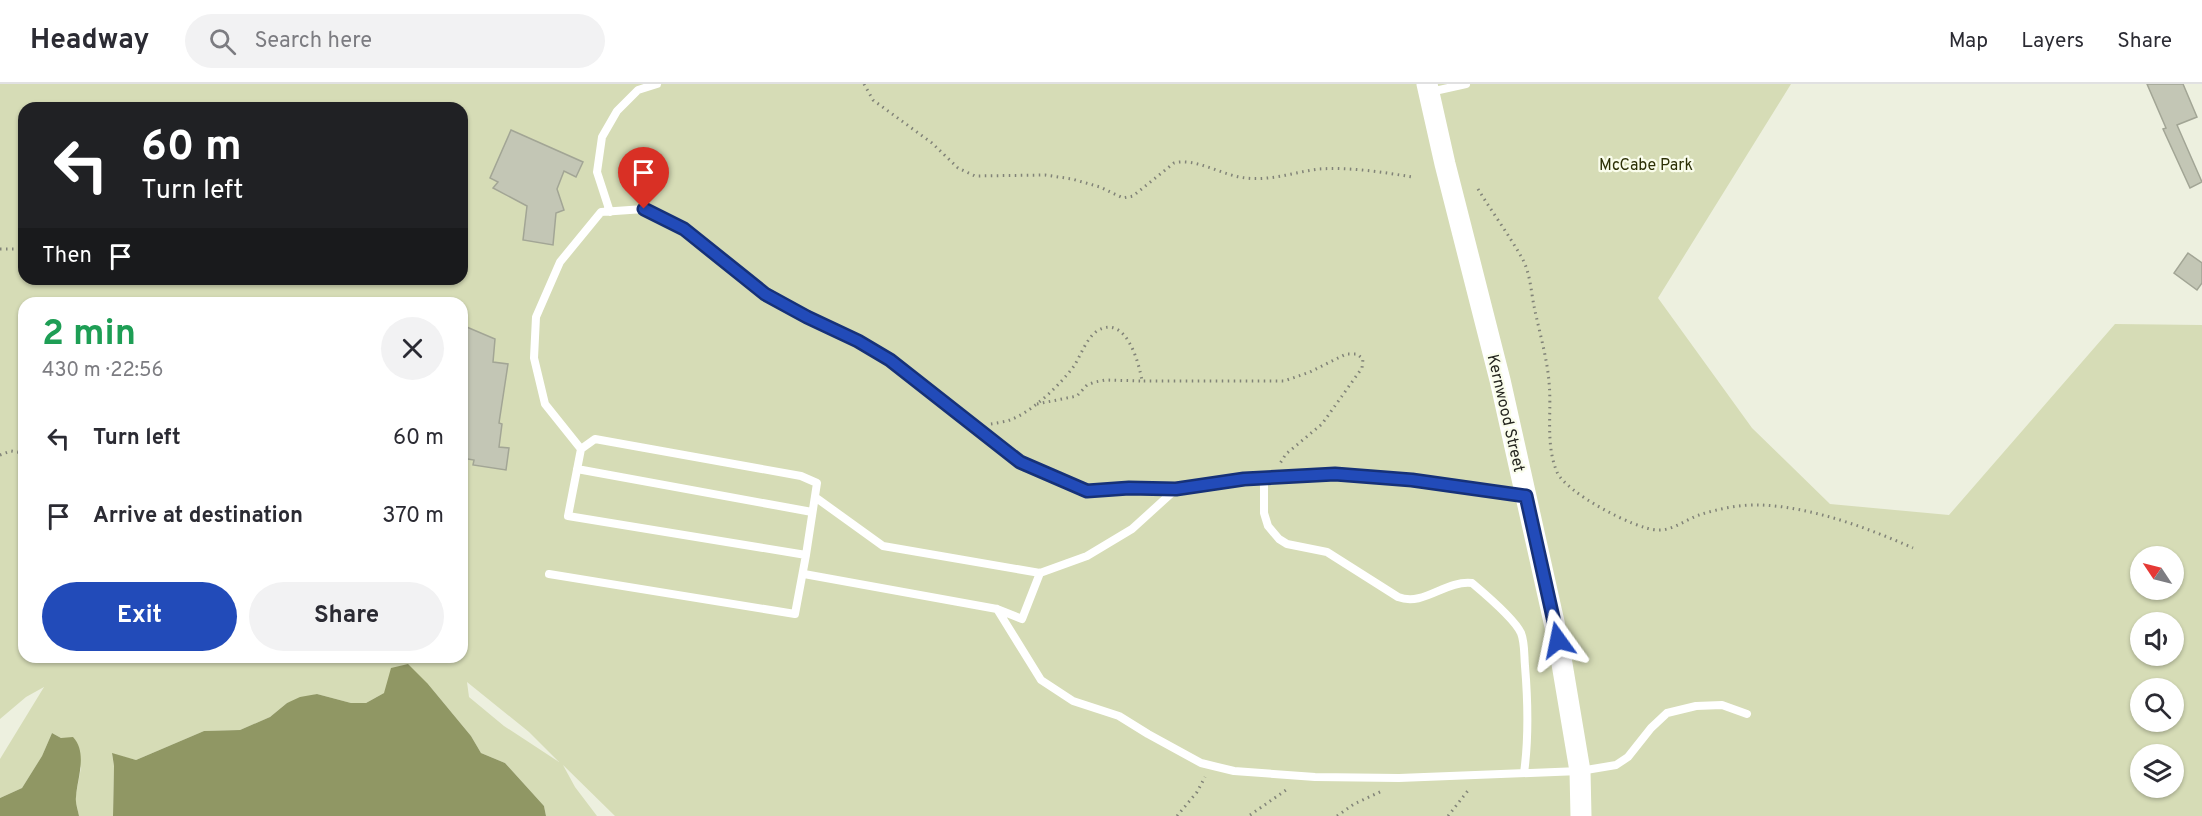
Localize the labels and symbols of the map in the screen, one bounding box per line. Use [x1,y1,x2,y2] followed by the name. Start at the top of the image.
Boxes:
[618,147,669,209] pin
[1599,156,1693,176] park label: McCabe Park
[1482,353,1528,474] street label: Kernwood Street
[2130,546,2184,600] north arrow
[1526,608,1590,672] position arrow

